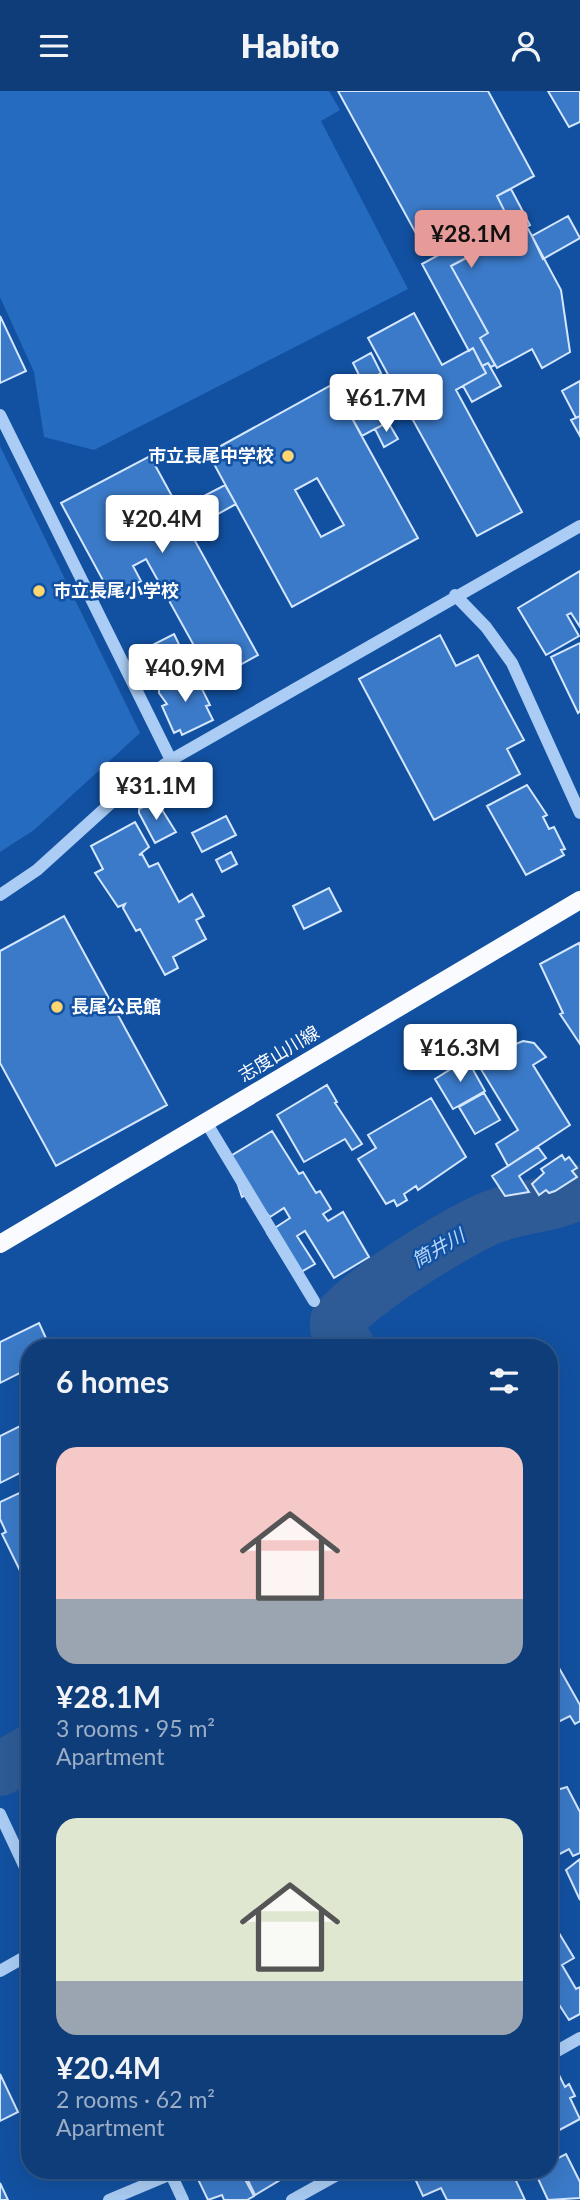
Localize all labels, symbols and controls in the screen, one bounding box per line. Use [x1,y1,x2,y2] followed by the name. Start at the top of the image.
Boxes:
[241,26,339,65] text: Habito
[35,27,73,65] icon: menu
[507,27,545,65] icon: person
[414,211,528,270] pin: ¥28.1M
[431,219,511,247] text: ¥28.1M
[329,375,443,434] pin: ¥61.7M
[346,383,426,411] text: ¥61.7M
[148,444,274,466] place label: 市立長尾中学校
[280,448,296,464] marker: 市立長尾中学校
[105,496,219,555] pin: ¥20.4M
[122,504,202,532] text: ¥20.4M
[53,579,179,601] place label: 市立長尾小学校
[31,583,47,599] marker: 市立長尾小学校
[128,645,242,704] pin: ¥40.9M
[145,653,225,681] text: ¥40.9M
[99,763,213,822] pin: ¥31.1M
[116,771,196,799] text: ¥31.1M
[71,995,161,1017] place label: 長尾公民館
[49,999,65,1015] marker: 長尾公民館
[234,1021,323,1086] street label: 志度山川線
[403,1025,517,1084] pin: ¥16.3M
[420,1033,500,1061] text: ¥16.3M
[407,1222,470,1272] water label: 筒井川
[485,1362,523,1400] icon: filters
[56,1363,169,1399] text: 6 homes
[227,1493,353,1619] icon: home
[56,1678,161,1714] text: ¥28.1M
[56,1714,215,1742] text: 3 rooms · 95 m²
[56,1742,164,1770] text: Apartment
[227,1864,353,1990] icon: home
[56,2049,161,2085] text: ¥20.4M
[56,2085,215,2113] text: 2 rooms · 62 m²
[56,2113,164,2141] text: Apartment

